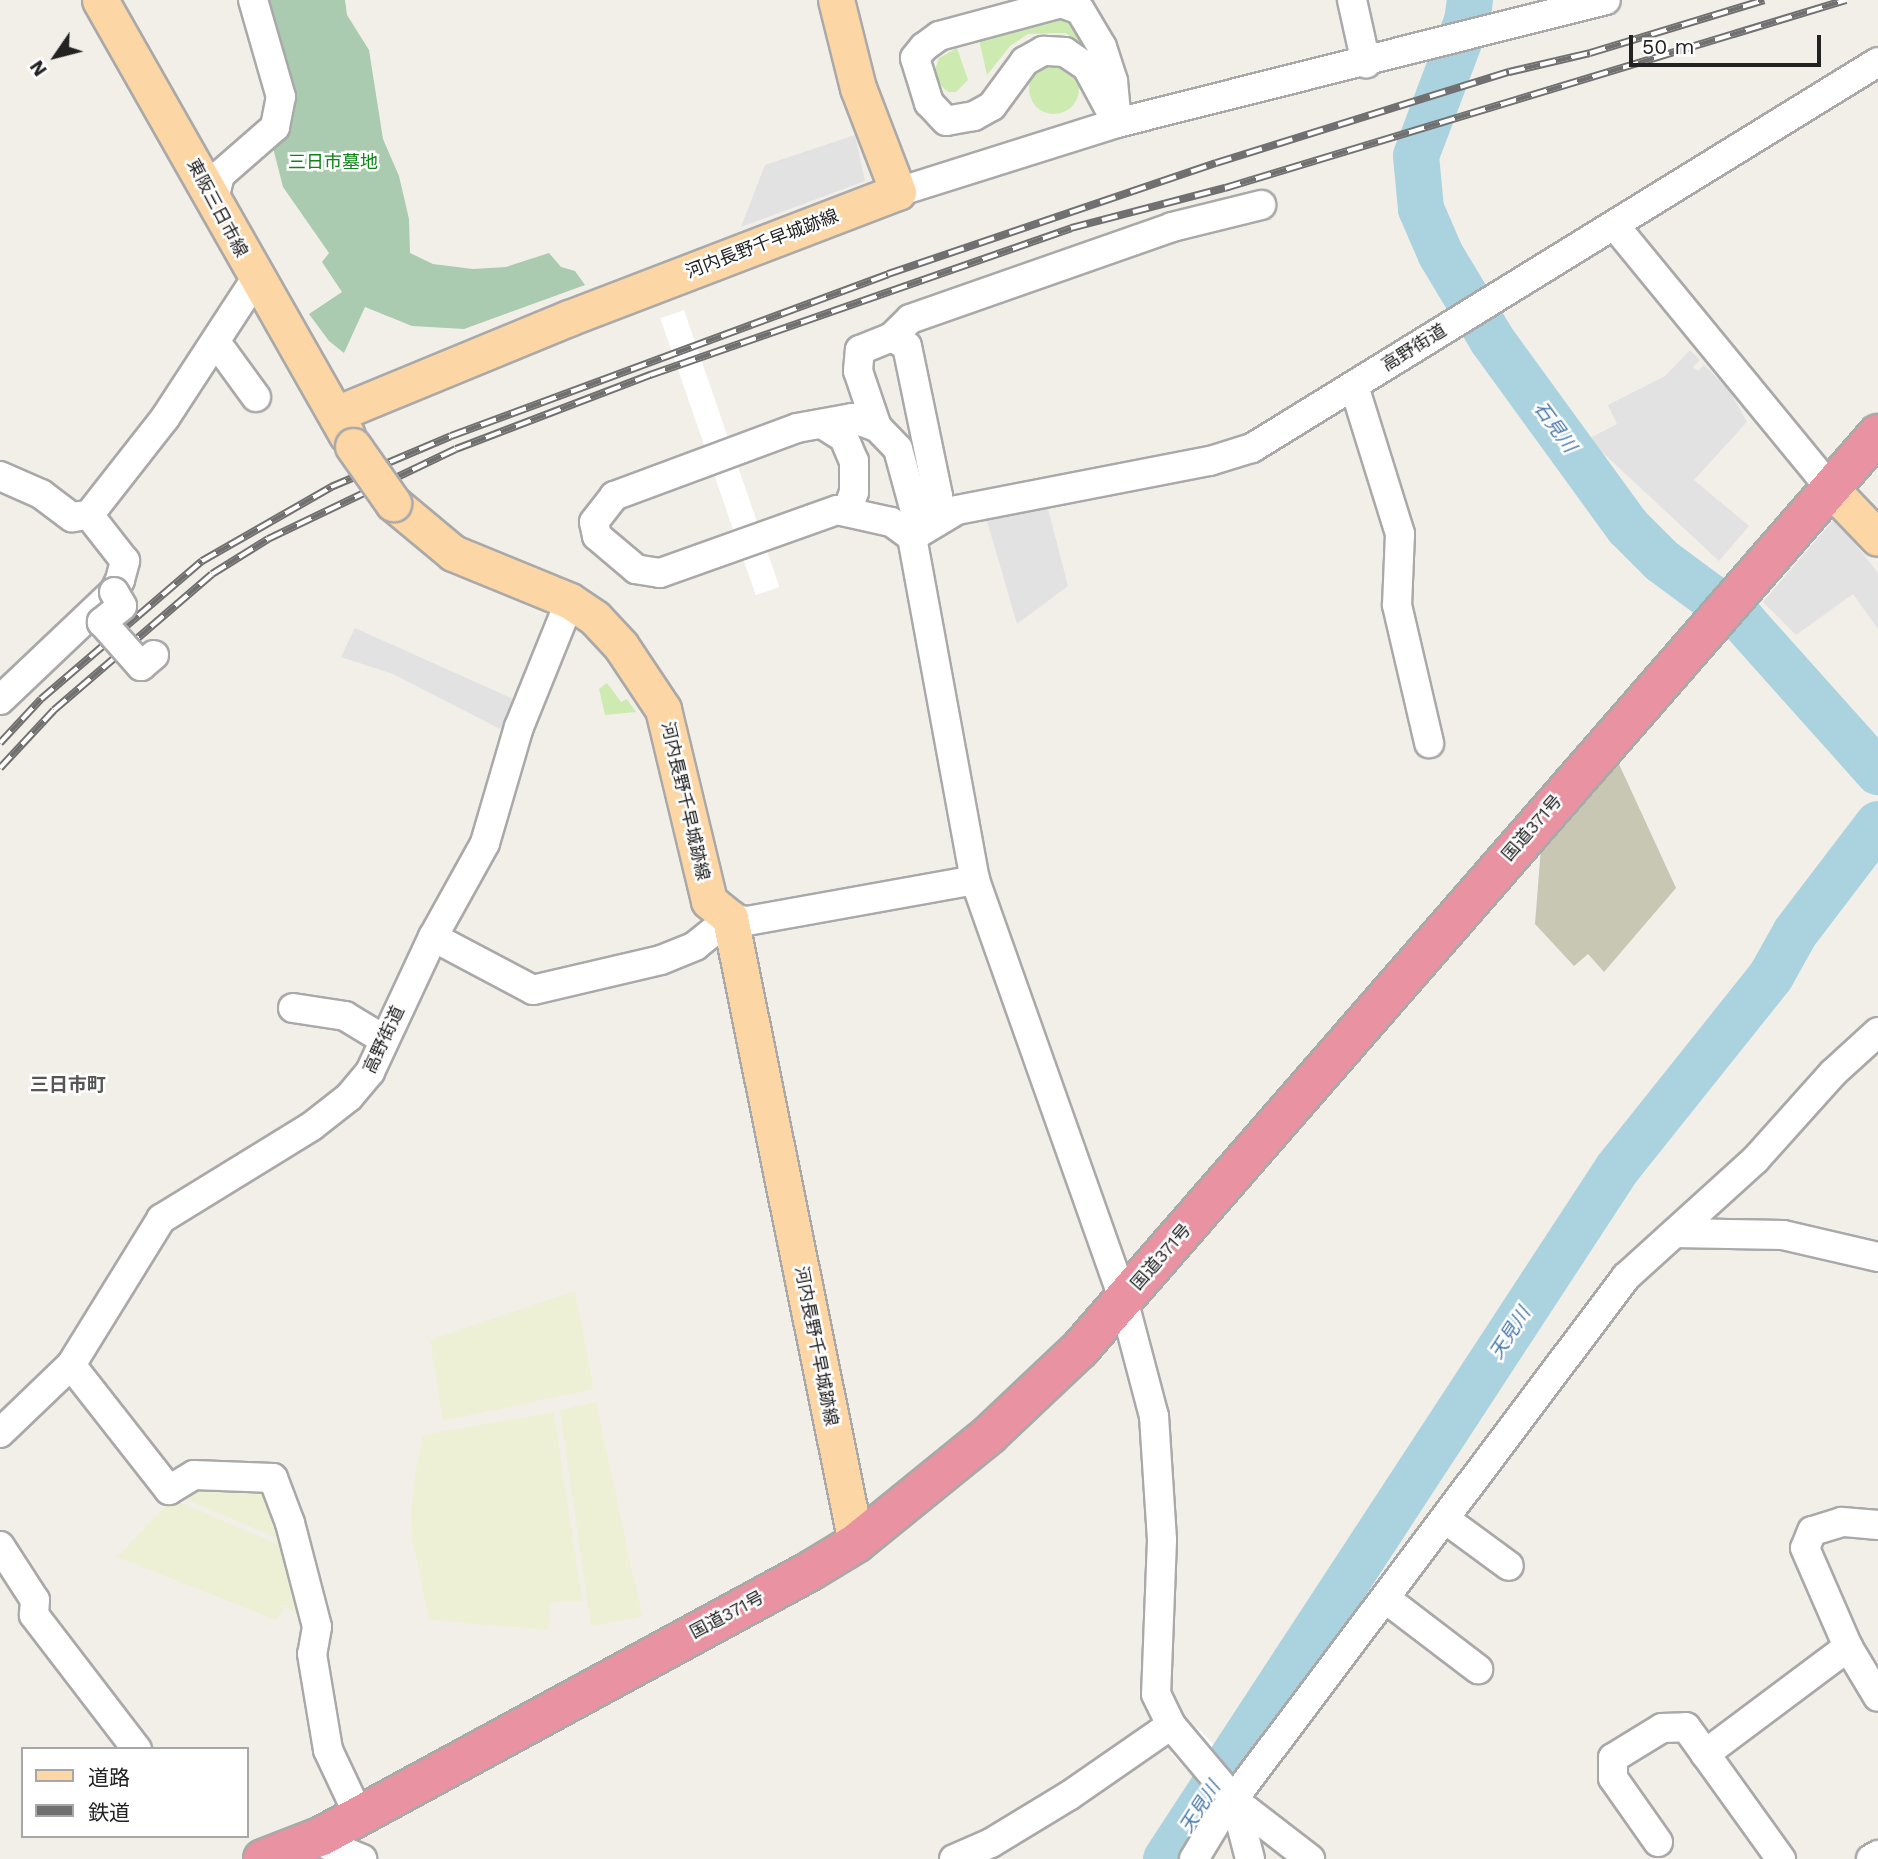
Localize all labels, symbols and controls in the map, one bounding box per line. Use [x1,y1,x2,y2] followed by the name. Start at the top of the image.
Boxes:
[21,21,91,91] north arrow
[1633,21,1826,65] scale bar
[1642,34,1694,59] text: 50 m
[25,56,52,81] text: N
[288,151,378,173] park label: 三日市墓地
[182,155,252,261] street label: 東阪三日市線
[683,205,841,283] street label: 河内長野千早城跡線
[1378,320,1450,376] street label: 高野街道
[1529,397,1581,457] water label: 石見川
[656,720,714,882] street label: 河内長野千早城跡線
[1497,790,1567,866] street label: 国道371号
[359,1003,409,1077] street label: 高野街道
[30,1074,106,1096] district label: 三日市町
[1126,1219,1196,1295] street label: 国道371号
[790,1264,842,1428] street label: 河内長野千早城跡線
[1485,1303,1535,1363] water label: 天見川
[686,1586,768,1644] street label: 国道371号
[21,1747,248,1838] legend
[88,1765,130,1790] text: 道路
[1175,1777,1225,1837] water label: 天見川
[88,1800,130,1825] text: 鉄道

